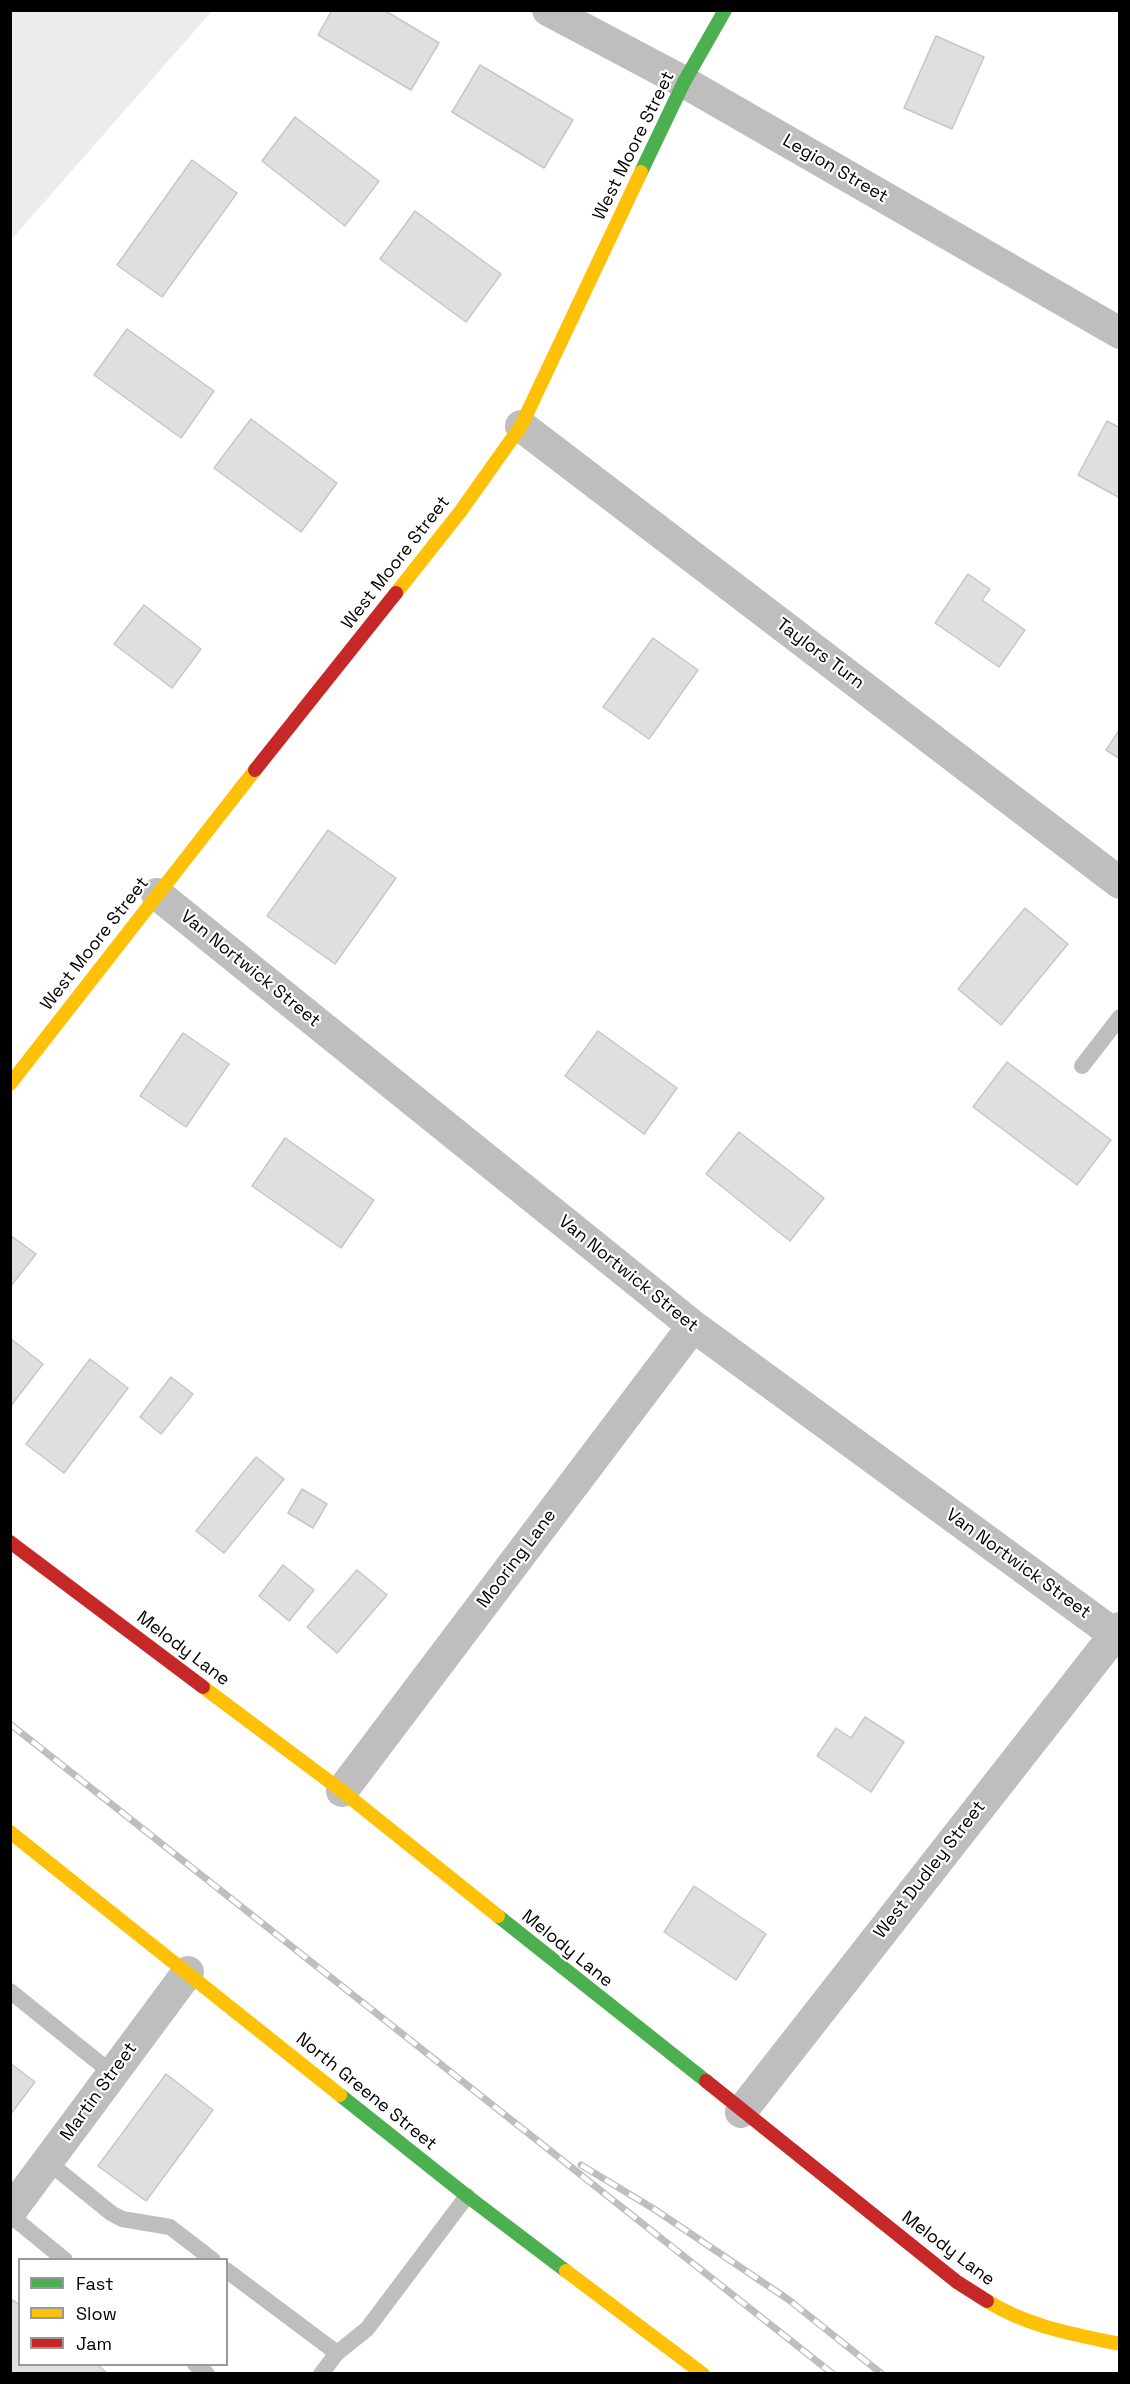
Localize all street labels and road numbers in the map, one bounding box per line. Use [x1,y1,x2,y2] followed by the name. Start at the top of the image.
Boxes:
[589,68,679,224] street label: West Moore Street
[778,130,892,208] street label: Legion Street
[337,492,455,634] street label: West Moore Street
[772,614,868,694] street label: Taylors Turn
[36,873,154,1015] street label: West Moore Street
[176,906,324,1032] street label: Van Nortwick Street
[554,1211,702,1337] street label: Van Nortwick Street
[941,1504,1095,1624] street label: Van Nortwick Street
[473,1505,561,1613] street label: Mooring Lane
[132,1607,234,1691] street label: Melody Lane
[870,1797,990,1943] street label: West Dudley Street
[517,1906,617,1992] street label: Melody Lane
[291,2029,441,2155] street label: North Greene Street
[56,2039,142,2145] street label: Martin Street
[897,2207,999,2291] street label: Melody Lane

